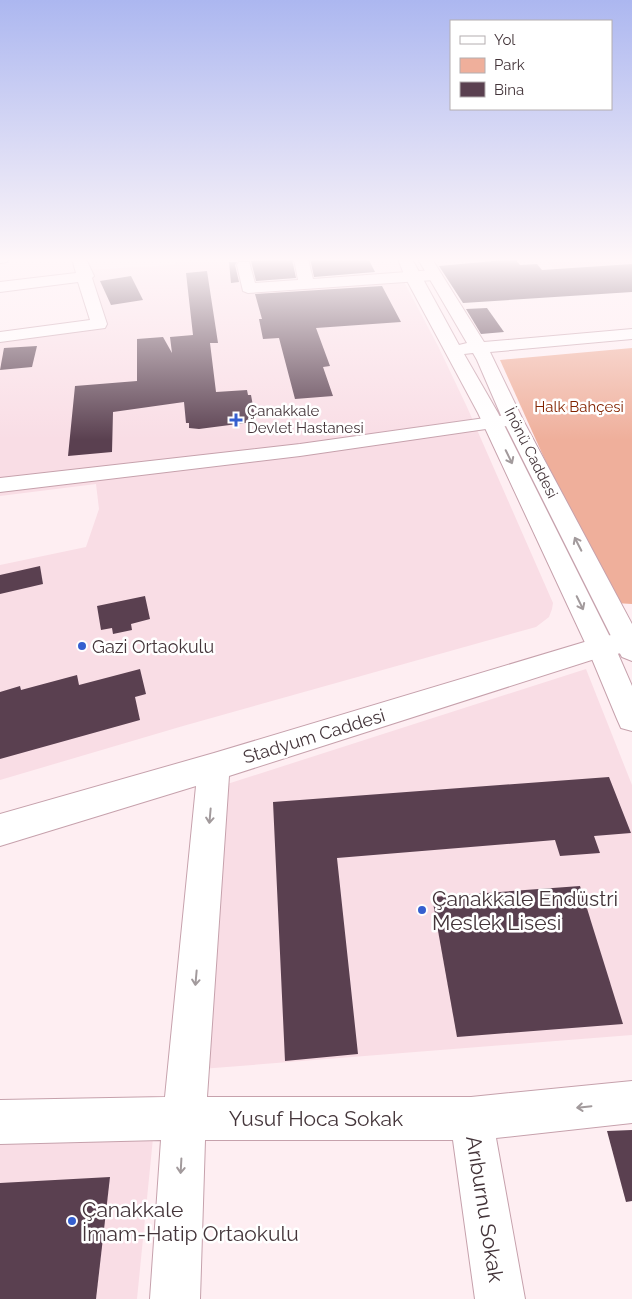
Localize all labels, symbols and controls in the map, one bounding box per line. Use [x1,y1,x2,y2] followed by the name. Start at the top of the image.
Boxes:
[450,20,612,110] legend
[494,31,516,49] text: Yol
[494,56,525,74] text: Park
[494,81,524,99] text: Bina
[534,398,624,416] park label: Halk Bahçesi
[247,402,364,437] place label: Çanakkale Devlet Hastanesi
[500,404,562,501] street label: İnönü Caddesi
[229,413,243,427] marker: Çanakkale Devlet Hastanesi
[505,449,514,464] one-way arrow
[573,537,583,552] one-way arrow
[576,595,585,610] one-way arrow
[92,636,214,657] place label: Gazi Ortaokulu
[76,640,88,652] marker: Gazi Ortaokulu
[241,704,387,768] street label: Stadyum Caddesi
[205,808,215,824] one-way arrow
[432,886,618,935] place label: Çanakkale Endüstri Meslek Lisesi
[416,904,428,916] marker: Çanakkale Endüstri Meslek Lisesi
[191,970,201,986] one-way arrow
[576,1102,592,1112] one-way arrow
[229,1106,403,1131] street label: Yusuf Hoca Sokak
[461,1134,509,1284] street label: Arıburnu Sokak
[177,1158,186,1174] one-way arrow
[82,1197,299,1246] place label: Çanakkale İmam-Hatip Ortaokulu
[66,1215,78,1227] marker: Çanakkale İmam-Hatip Ortaokulu

